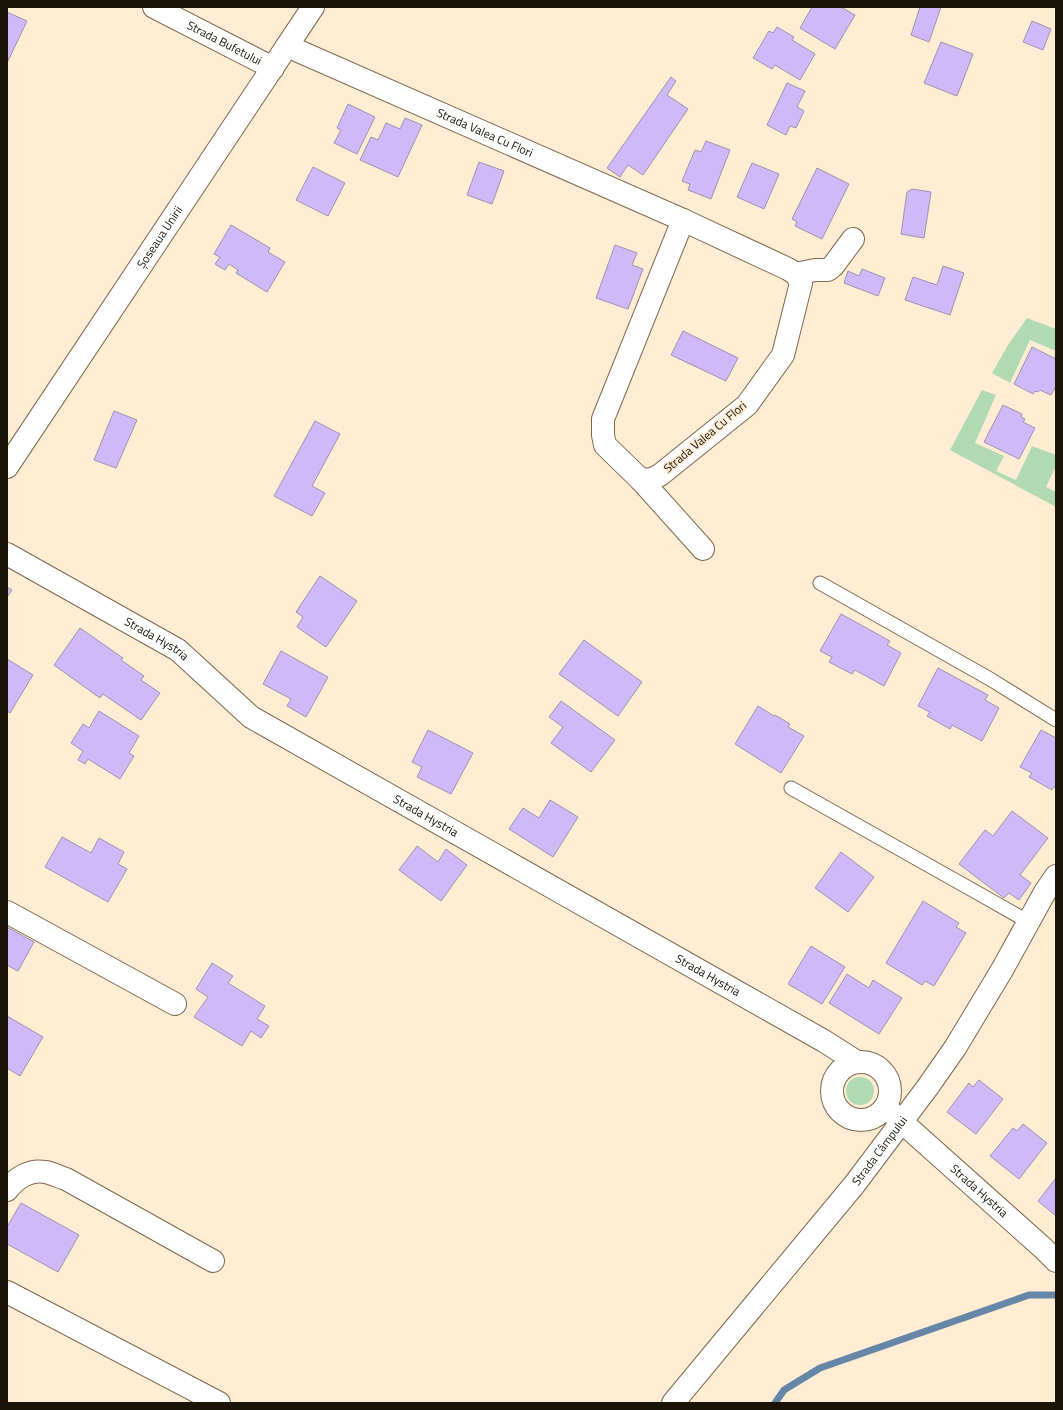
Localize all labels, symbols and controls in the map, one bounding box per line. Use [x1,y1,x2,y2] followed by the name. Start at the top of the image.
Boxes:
[184,15,265,70] street label: Strada Bufetului
[434,103,536,162] street label: Strada Valea Cu Flori
[132,202,187,272] street label: Șoseaua Unirii
[659,396,750,477] street label: Strada Valea Cu Flori
[121,612,194,665] street label: Strada Hystria
[390,789,462,841] street label: Strada Hystria
[672,949,744,1001] street label: Strada Hystria
[847,1112,912,1189] street label: Strada Câmpului
[946,1159,1013,1222] street label: Strada Hystria

